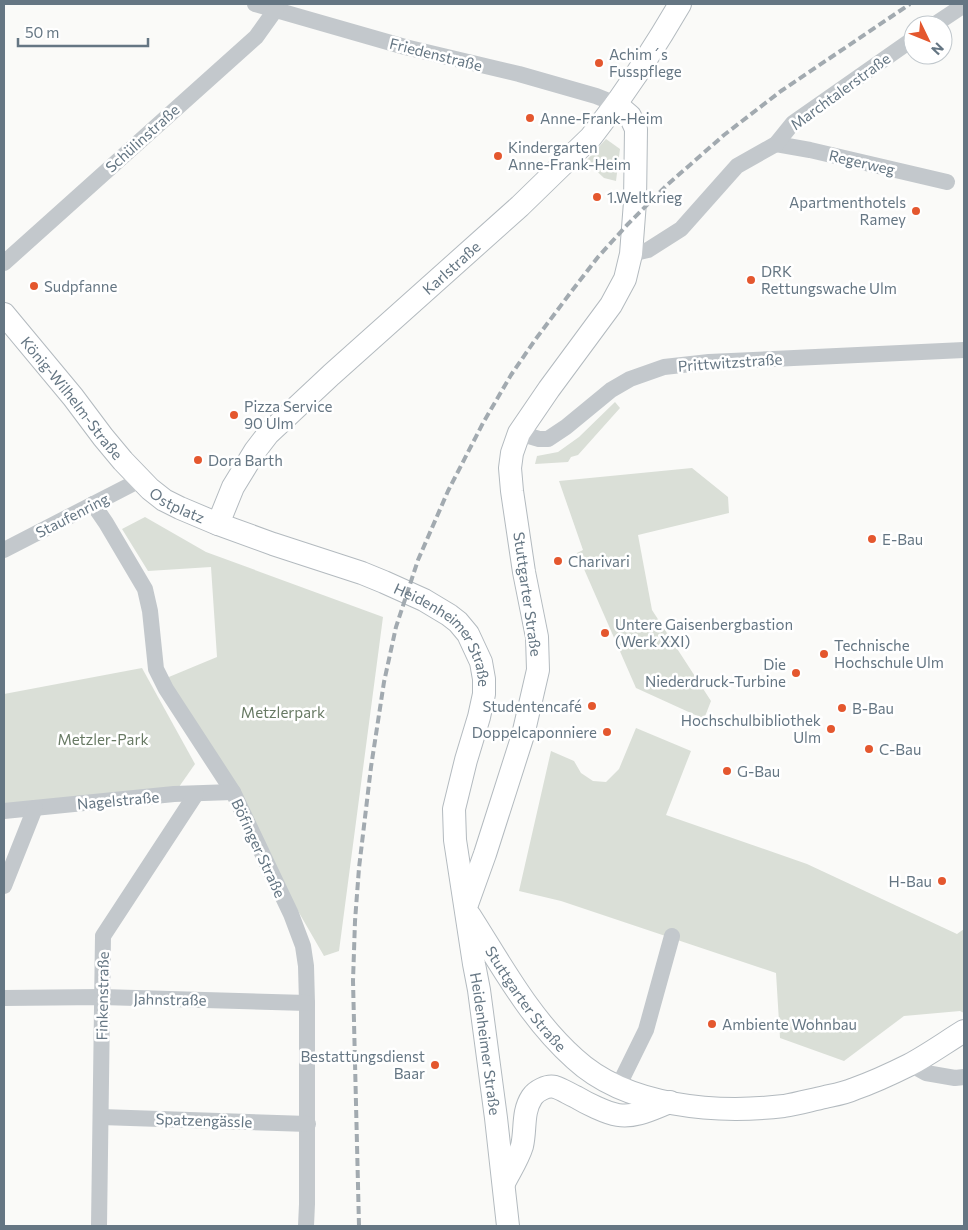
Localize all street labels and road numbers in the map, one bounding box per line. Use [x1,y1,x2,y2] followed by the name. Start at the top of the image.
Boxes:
[388,34,484,74] street label: Friedenstraße
[787,49,893,133] street label: Marchtalerstraße
[101,100,183,176] street label: Schülinstraße
[827,146,897,178] street label: Regerweg
[419,237,484,298] street label: Karlstraße
[17,333,127,463] street label: König-Wilhelm-Straße
[677,349,783,375] street label: Prittwitzstraße
[146,483,207,526] street label: Ostplatz
[32,489,112,541] street label: Staufenring
[510,531,546,658] street label: Stuttgarter Straße
[391,579,493,687] street label: Heidenheimer Straße
[76,787,160,813] street label: Nagelstraße
[228,796,290,900] street label: Böfinger Straße
[482,943,570,1055] street label: Stuttgarter Straße
[92,951,112,1041] street label: Finkenstraße
[467,971,505,1116] street label: Heidenheimer Straße
[133,989,207,1009] street label: Jahnstraße
[155,1109,253,1131] street label: Spatzengässle

